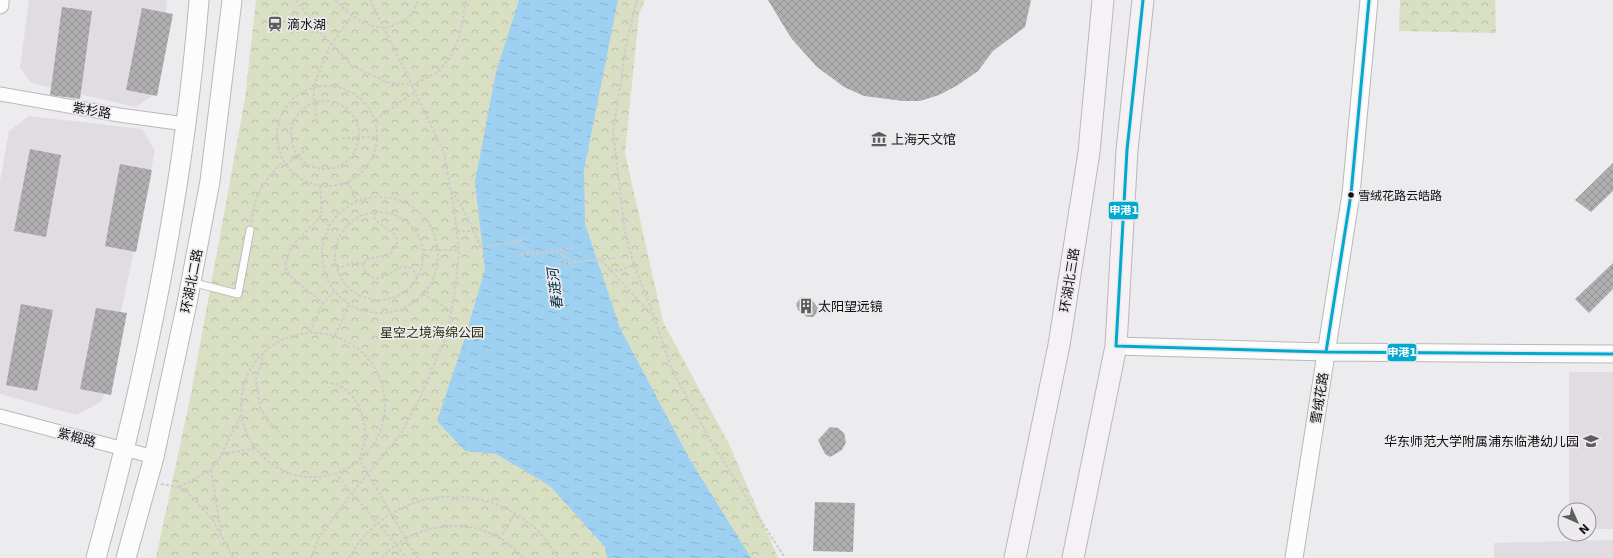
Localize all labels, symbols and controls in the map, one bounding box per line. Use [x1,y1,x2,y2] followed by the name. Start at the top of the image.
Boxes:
[266,15,284,33] station icon: 滴水湖
[287,17,326,32] place label: 滴水湖
[71,100,112,121] street label: 紫杉路
[870,130,888,148] museum icon: 上海天文馆
[891,132,956,147] place label: 上海天文馆
[1358,189,1442,203] place label: 雪绒花路云皓路
[1346,190,1356,200] marker: 雪绒花路云皓路
[1108,201,1139,220] line badge: 申港1
[1109,204,1139,217] text: 申港1
[1057,247,1082,313] street label: 环湖北三路
[178,248,205,314] street label: 环湖北二路
[544,264,565,311] water label: 春涟河
[797,297,815,315] building icon: 太阳望远镜
[818,299,883,314] place label: 太阳望远镜
[380,325,484,340] park label: 星空之境海绵公园
[1387,343,1417,362] line badge: 申港1
[1387,346,1417,359] text: 申港1
[1308,371,1331,425] street label: 雪绒花路
[56,425,98,450] street label: 紫椴路
[1582,432,1600,450] school or university icon: 华东师范大学附属浦东临港幼儿园
[1384,434,1579,449] place label: 华东师范大学附属浦东临港幼儿园
[1557,502,1597,542] north arrow
[1576,521,1592,537] text: N

